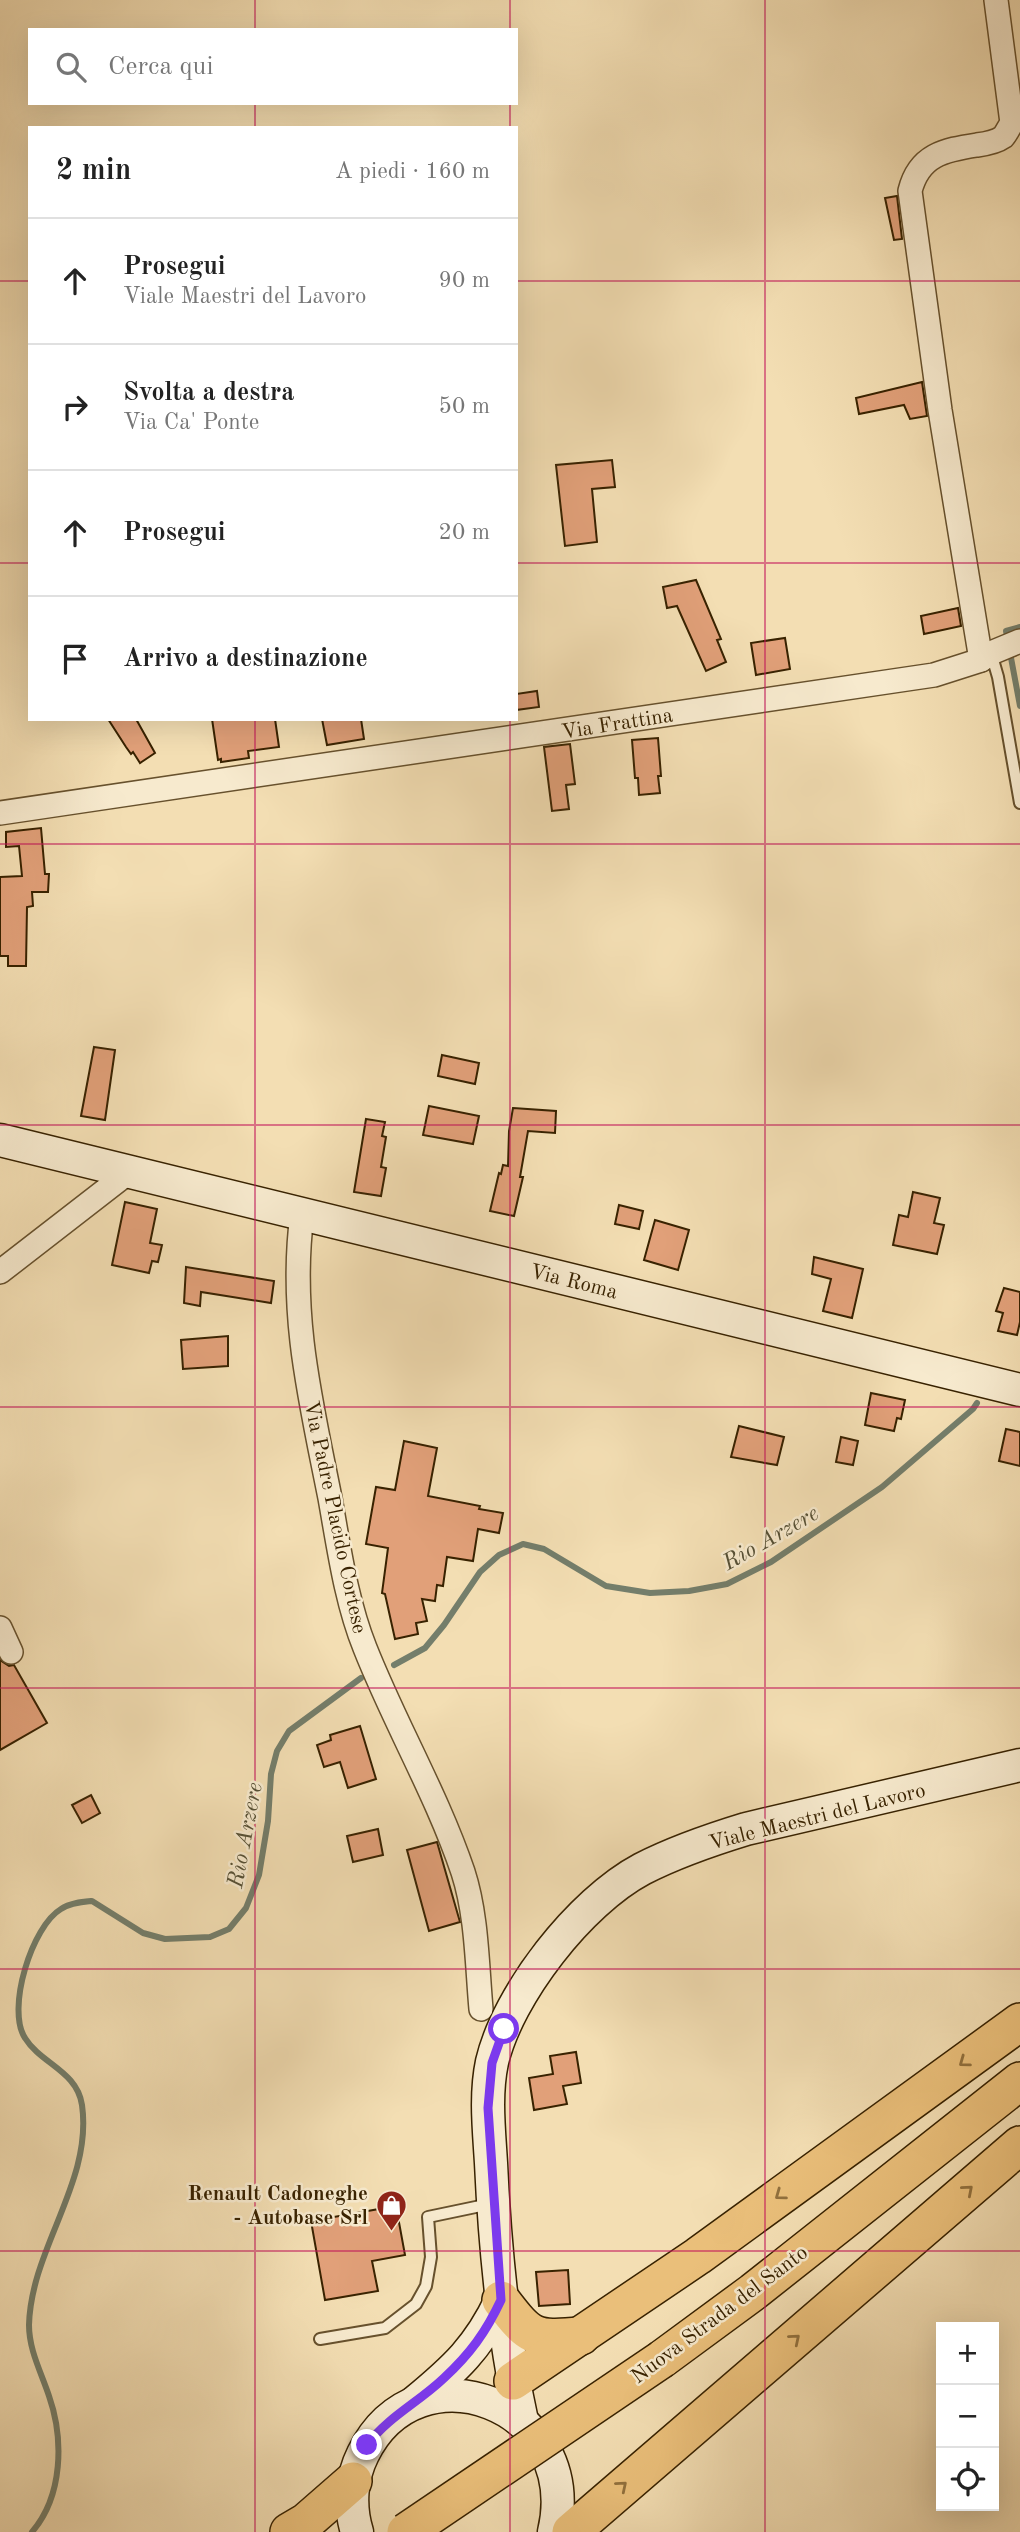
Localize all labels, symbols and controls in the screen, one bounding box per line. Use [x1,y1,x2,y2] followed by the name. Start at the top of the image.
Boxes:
[28,28,518,105] search box
[52,48,90,86] icon: search
[108,54,213,80] text: Cerca qui
[56,156,131,186] text: 2 min
[335,160,490,183] text: A piedi · 160 m
[123,254,226,280] text: Prosegui
[56,262,94,300] icon: ahead
[439,269,490,292] text: 90 m
[123,285,366,308] text: Viale Maestri del Lavoro
[123,380,294,406] text: Svolta a destra
[56,388,94,426] icon: right
[439,395,490,418] text: 50 m
[123,411,259,434] text: Via Ca' Ponte
[56,514,94,552] icon: ahead
[123,520,226,546] text: Prosegui
[439,521,490,544] text: 20 m
[56,640,94,678] icon: arrive
[123,646,368,672] text: Arrivo a destinazione
[560,705,674,744] street label: Via Frattina
[528,1261,620,1303] street label: Via Roma
[300,1399,369,1636] street label: Via Padre Placido Cortese
[718,1502,823,1575] water label: Rio Arzere
[707,1780,928,1855] street label: Viale Maestri del Lavoro
[224,1781,267,1891] water label: Rio Arzere
[488,2013,519,2044] route start
[960,2054,972,2066] one-way arrow
[188,2184,368,2229] place label: Renault Cadoneghe - Autobase Srl
[959,2186,972,2199] one-way arrow
[775,2187,788,2199] one-way arrow
[374,2188,408,2232] shop icon: Renault Cadoneghe - Autobase Srl
[628,2242,812,2388] street label: Nuova Strada del Santo
[936,2322,999,2511] map controls
[936,2322,999,2385] button: +
[787,2335,800,2347] one-way arrow
[936,2385,999,2448] button: −
[351,2429,382,2460] route end
[936,2448,999,2511] button: locate
[614,2482,627,2494] one-way arrow

